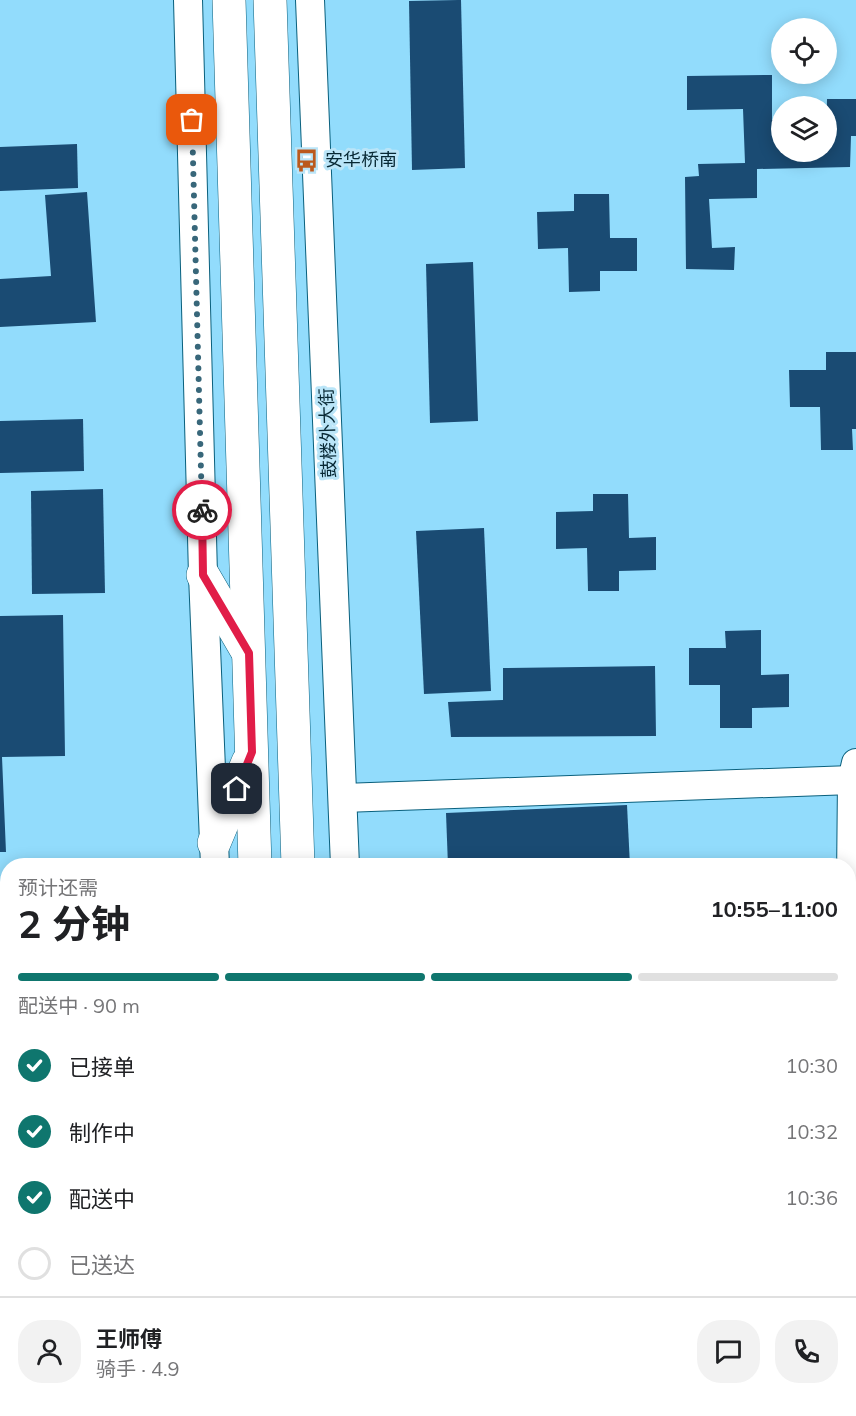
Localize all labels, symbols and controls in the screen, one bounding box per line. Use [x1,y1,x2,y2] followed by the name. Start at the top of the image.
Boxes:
[771,18,837,162] map controls
[771,18,837,84] button: locate
[166,94,217,145] pin
[771,96,837,162] button: layers
[175,103,208,136] icon: bag
[294,147,320,173] bus stop icon: 安华桥南
[325,148,397,171] place label: 安华桥南
[314,388,341,478] street label: 鼓楼外大街
[172,480,232,540] courier
[186,494,219,527] icon: bike
[211,763,262,814] pin
[220,772,253,805] icon: home
[18,875,98,900] text: 预计还需
[710,895,838,923] text: 10:55–11:00
[18,899,130,948] text: 2 分钟
[18,993,140,1018] text: 配送中 · 90 m
[18,1049,51,1082] icon: check
[69,1053,135,1081] text: 已接单
[785,1053,838,1078] text: 10:30
[18,1115,51,1148] icon: check
[69,1119,135,1147] text: 制作中
[785,1119,838,1144] text: 10:32
[18,1181,51,1214] icon: check
[69,1185,135,1213] text: 配送中
[785,1185,838,1210] text: 10:36
[69,1251,135,1279] text: 已送达
[18,1320,81,1383] button: person
[697,1320,760,1383] button: chat
[775,1320,838,1383] button: phone
[96,1325,162,1353] text: 王师傅
[96,1356,180,1381] text: 骑手 · 4.9

